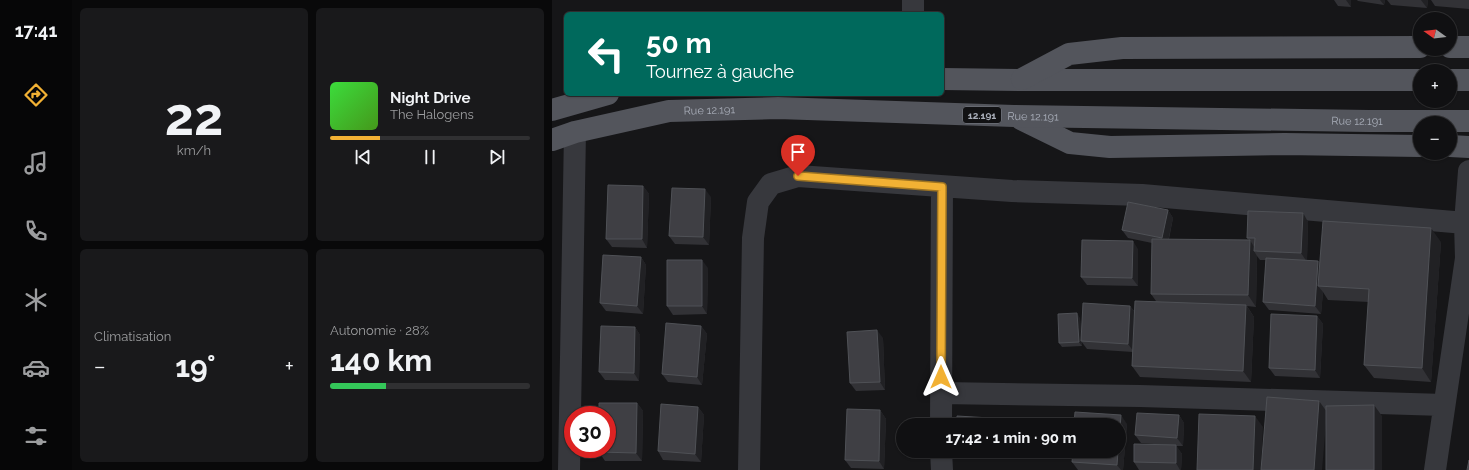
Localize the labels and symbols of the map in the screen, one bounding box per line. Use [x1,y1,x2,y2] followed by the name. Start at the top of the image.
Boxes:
[1413,12,1457,56] north arrow
[683,103,735,117] street label: Rue 12.191
[963,107,1001,123] road number: 12.191
[1007,109,1059,123] street label: Rue 12.191
[1331,114,1383,128] street label: Rue 12.191
[781,135,815,176] pin
[920,356,962,398] position arrow
[564,406,616,458] speed limit sign: 30

